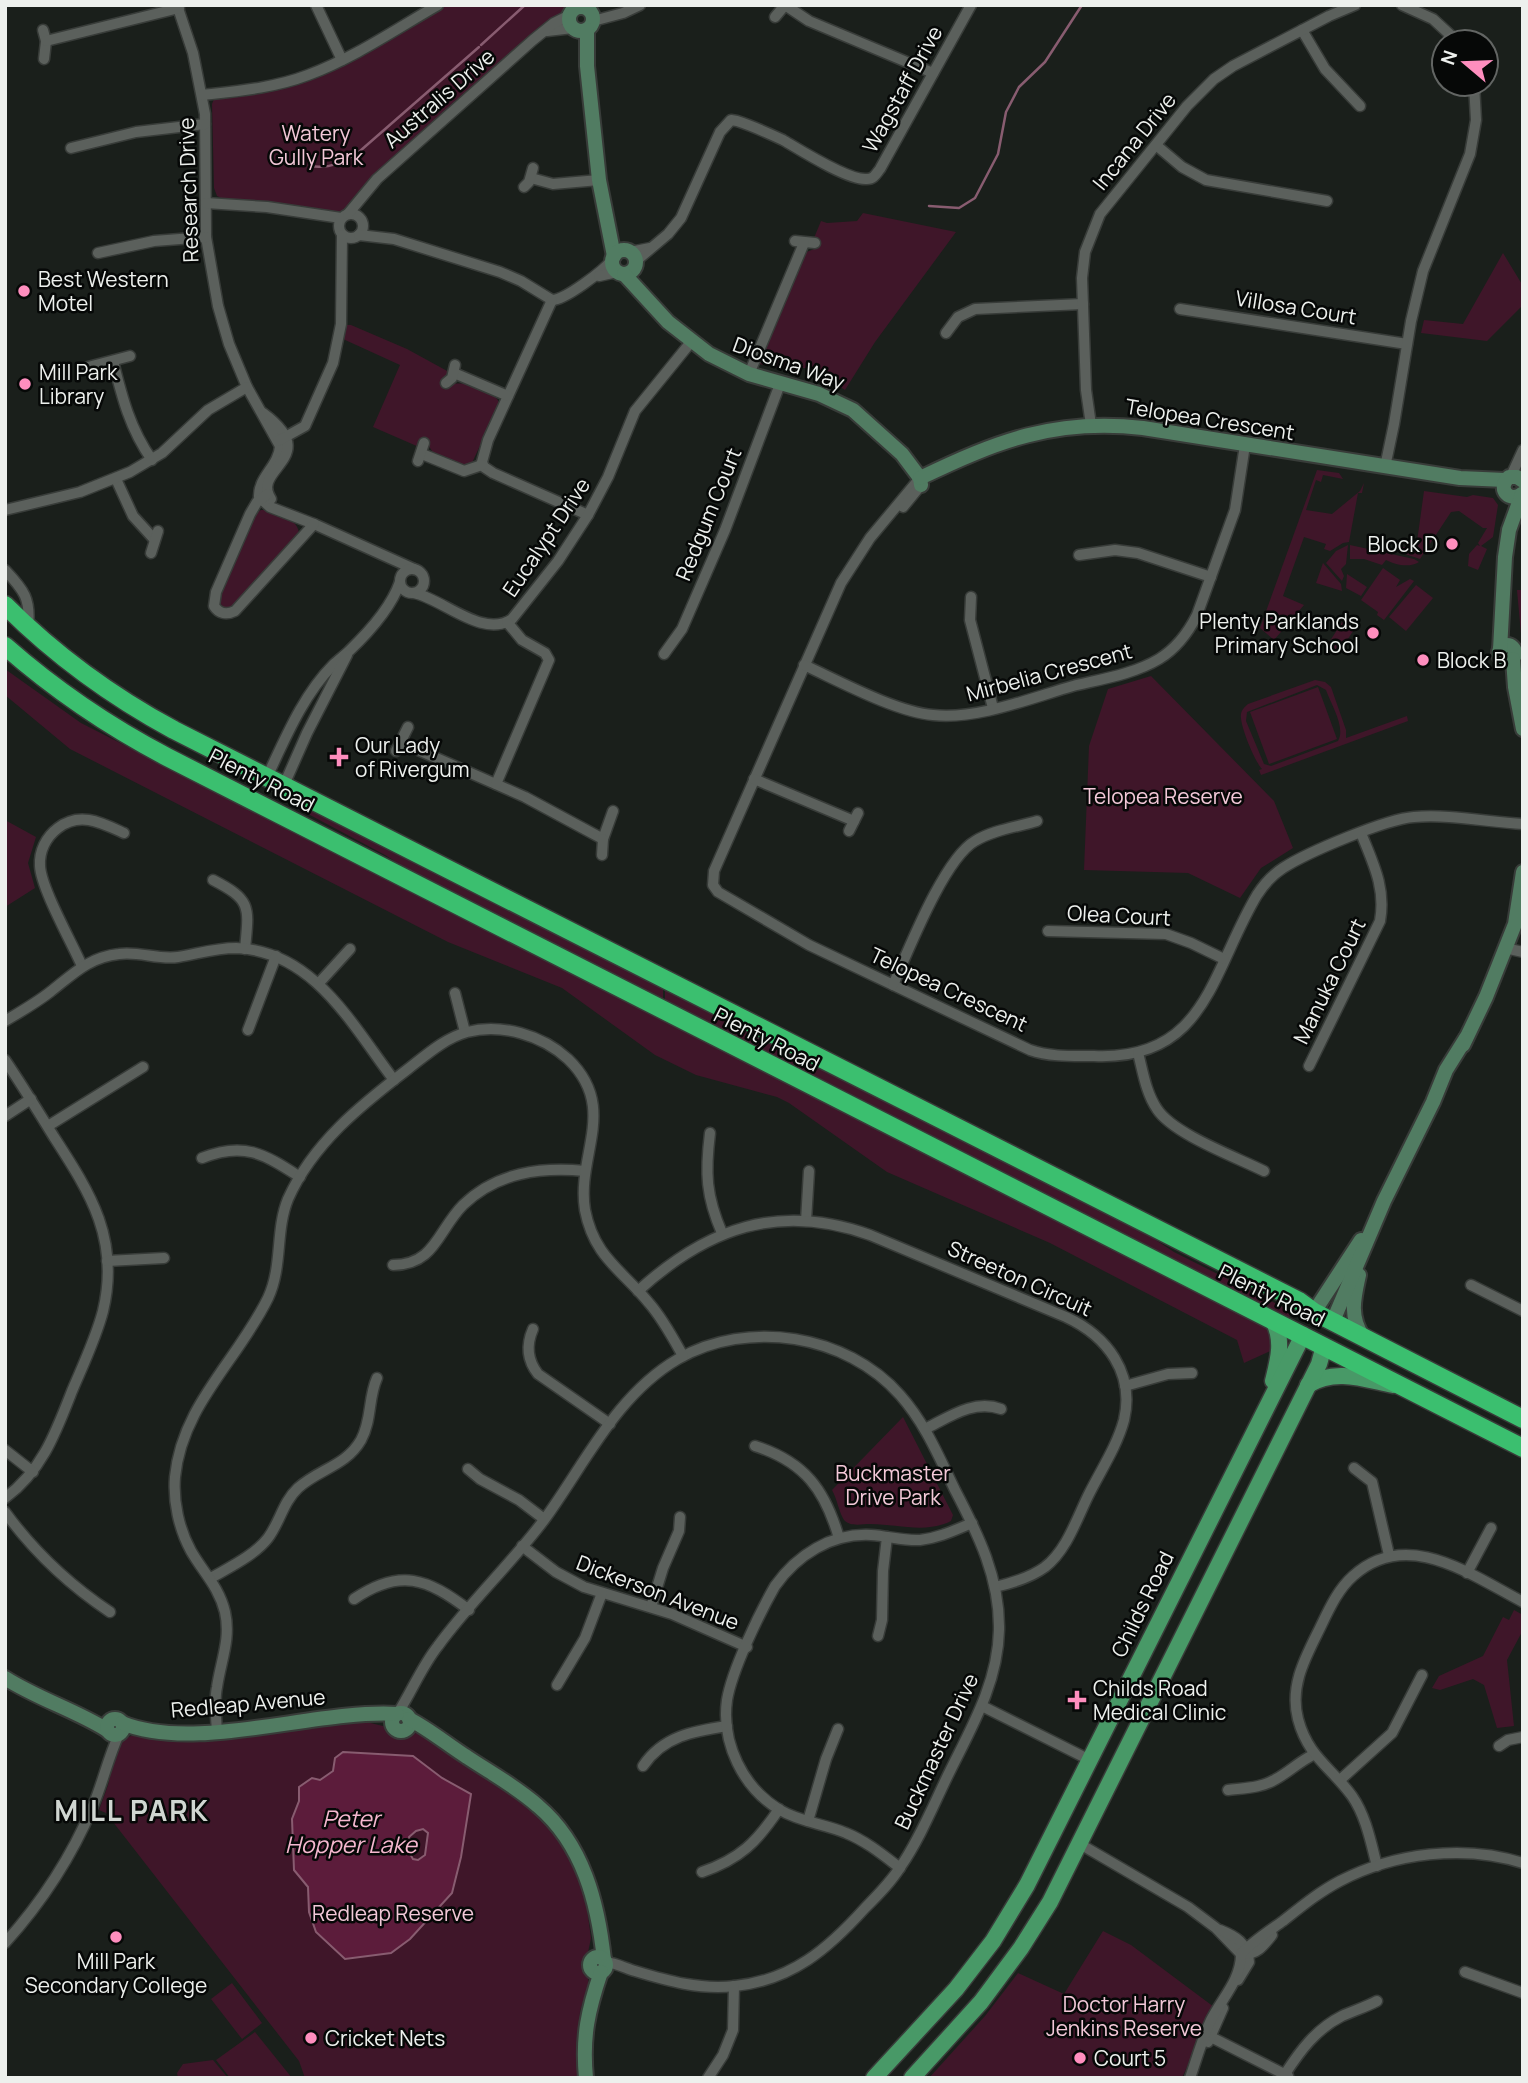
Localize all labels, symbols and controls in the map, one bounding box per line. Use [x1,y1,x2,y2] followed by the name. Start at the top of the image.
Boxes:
[856,21,948,157] street label: Wagstaff Drive
[1430,28,1500,98] north arrow
[378,42,500,154] street label: Australis Drive
[1434,47,1463,68] text: N
[1086,86,1182,196] street label: Incana Drive
[171,117,205,263] street label: Research Drive
[269,119,364,171] park label: Watery Gully Park
[38,265,169,317] place label: Best Western Motel
[16,283,32,299] marker: Best Western Motel
[1234,284,1358,330] street label: Villosa Court
[729,330,849,396] street label: Diosma Way
[39,358,118,410] place label: Mill Park Library
[17,376,33,392] marker: Mill Park Library
[1124,392,1296,446] street label: Telopea Crescent
[669,443,747,585] street label: Redgum Court
[496,472,596,602] street label: Eucalypt Drive
[1367,530,1438,558] place label: Block D
[1444,536,1460,552] marker: Block D
[1199,607,1359,659] place label: Plenty Parklands Primary School
[1365,625,1381,641] marker: Plenty Parklands Primary School
[963,636,1135,708] street label: Mirbelia Crescent
[1437,646,1506,674] place label: Block B
[1415,652,1431,668] marker: Block B
[355,731,470,783] place label: Our Lady of Rivergum
[204,741,320,819] street label: Plenty Road
[329,747,349,767] marker: Our Lady of Rivergum
[1083,782,1243,810] park label: Telopea Reserve
[1066,898,1172,932] street label: Olea Court
[1287,914,1371,1048] street label: Manuka Court
[866,940,1032,1038] street label: Telopea Crescent
[709,1000,825,1078] street label: Plenty Road
[943,1234,1097,1322] street label: Streeton Circuit
[1214,1257,1330,1333] street label: Plenty Road
[835,1459,951,1511] park label: Buckmaster Drive Park
[1104,1546,1180,1662] street label: Childs Road
[573,1548,743,1636] street label: Dickerson Avenue
[888,1668,984,1834] street label: Buckmaster Drive
[1093,1674,1226,1726] place label: Childs Road Medical Clinic
[170,1682,326,1724] street label: Redleap Avenue
[1067,1690,1087,1710] marker: Childs Road Medical Clinic
[54,1791,210,1829] district label: MILL PARK
[285,1802,419,1860] water label: Peter Hopper Lake
[312,1899,474,1927] park label: Redleap Reserve
[108,1929,124,1945] marker: Mill Park Secondary College
[25,1947,207,1999] place label: Mill Park Secondary College
[1046,1990,1202,2042] park label: Doctor Harry Jenkins Reserve
[325,2024,445,2052] place label: Cricket Nets
[303,2030,319,2046] marker: Cricket Nets
[1094,2044,1166,2072] place label: Court 5
[1072,2050,1088,2066] marker: Court 5

